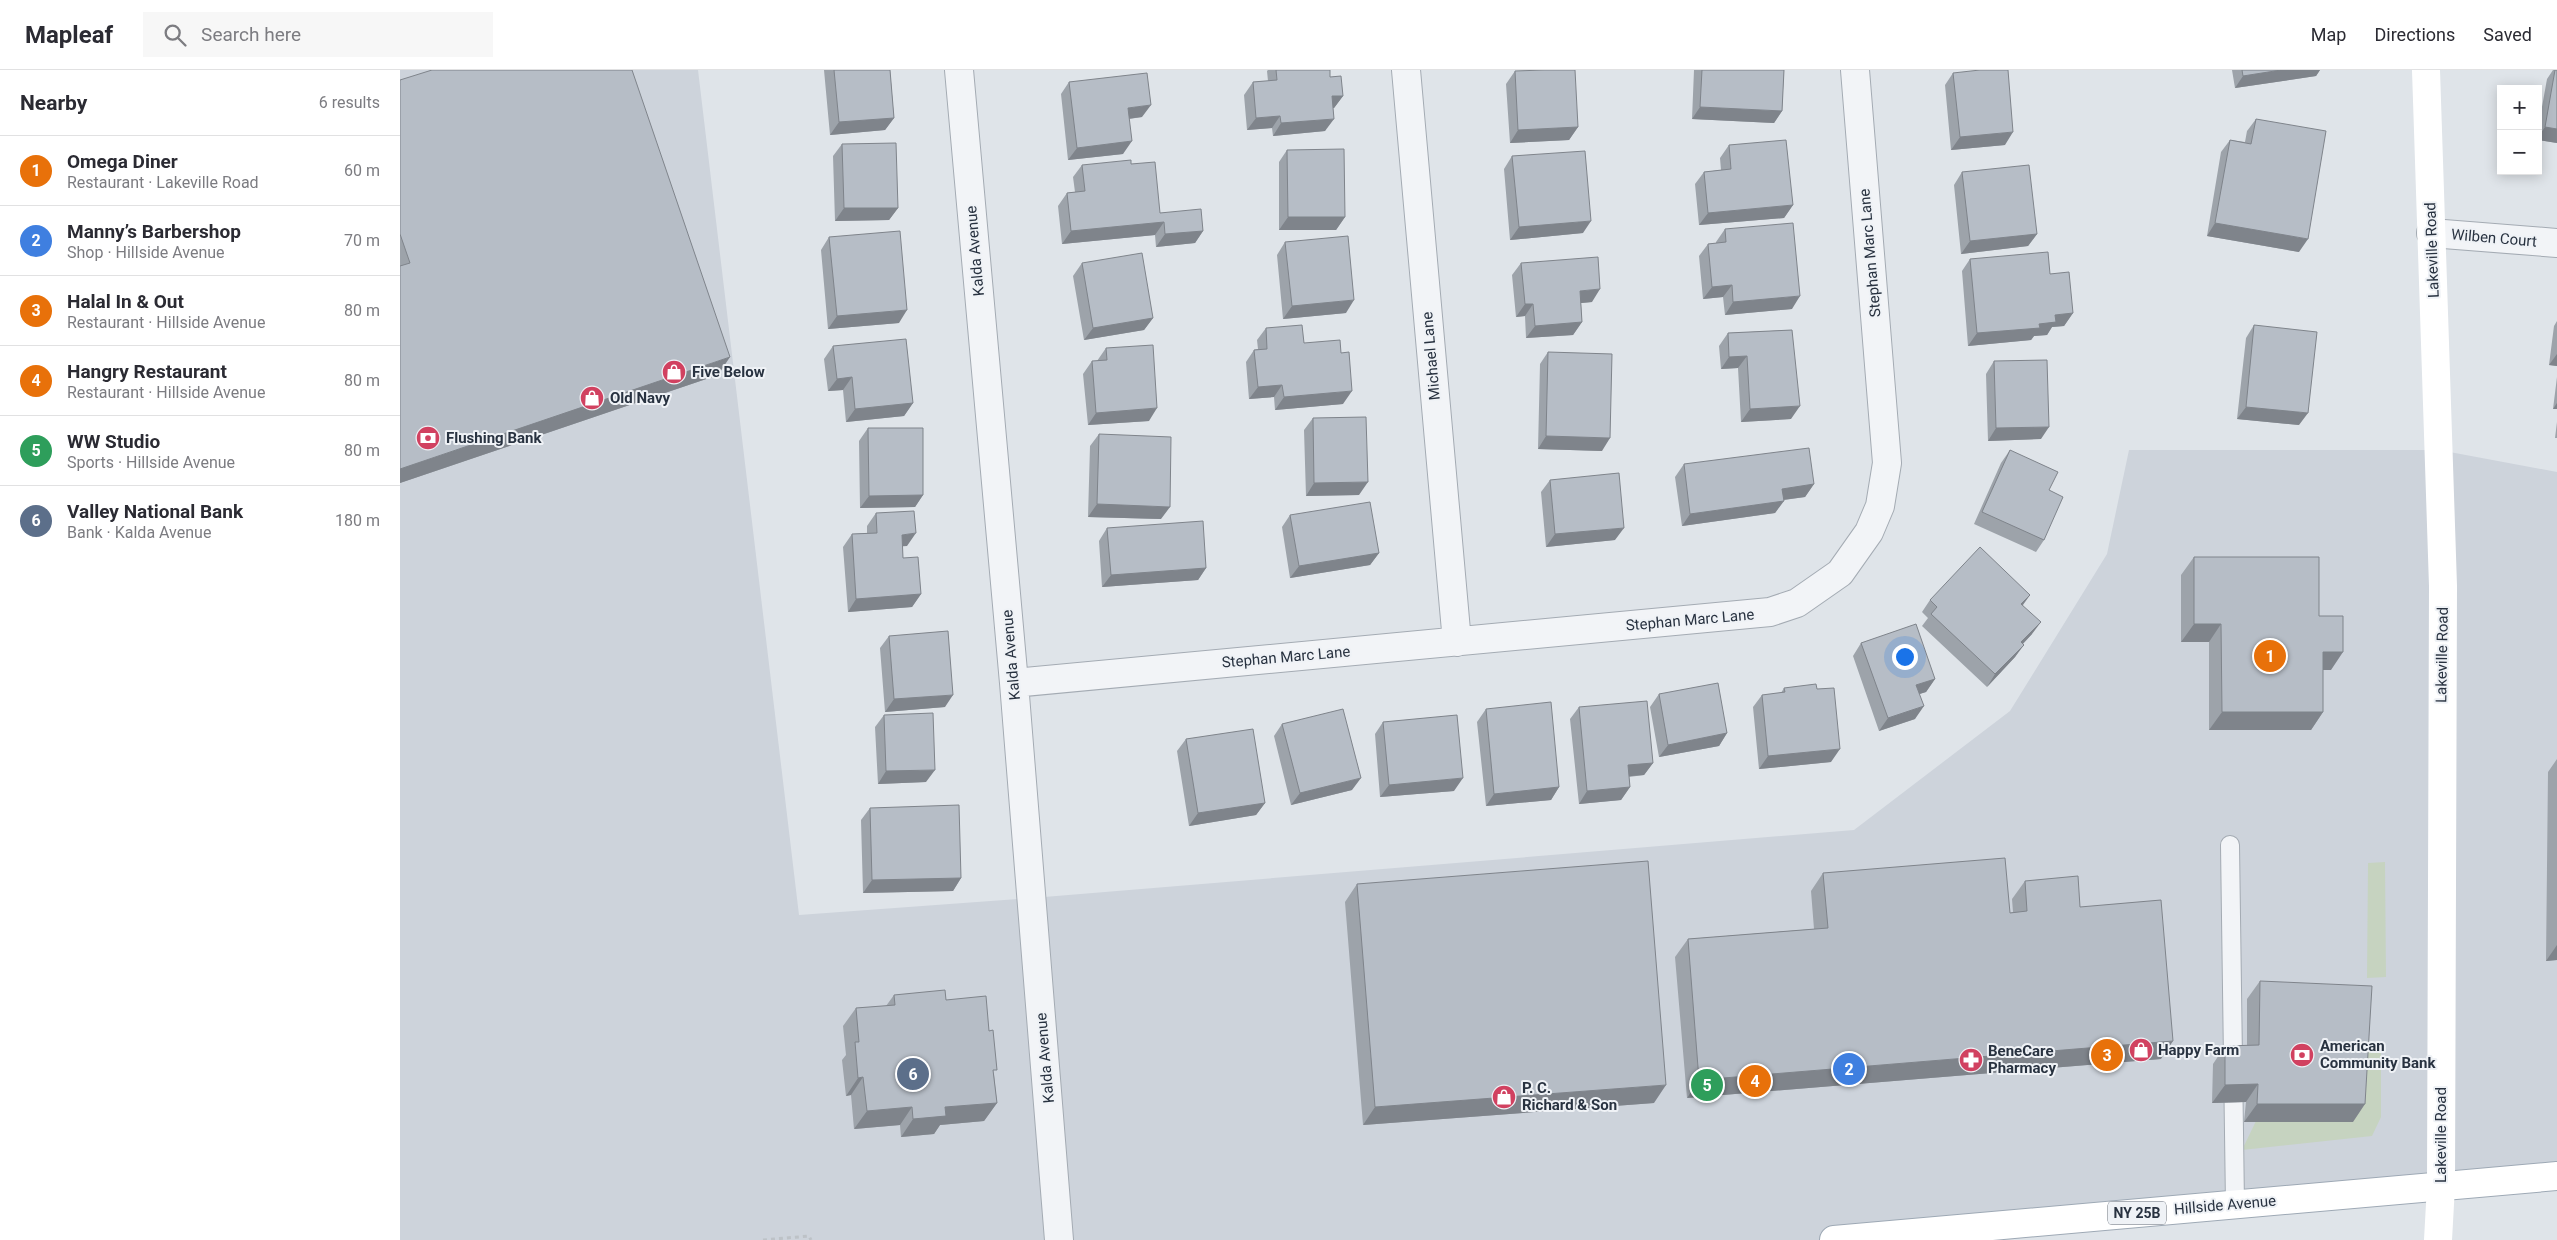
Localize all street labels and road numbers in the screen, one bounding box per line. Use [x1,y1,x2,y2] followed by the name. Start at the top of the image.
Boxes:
[1855,188,1885,318] street label: Stephan Marc Lane
[2421,202,2443,298] street label: Lakeville Road
[962,205,988,297] street label: Kalda Avenue
[2450,225,2538,251] street label: Wilben Court
[1418,311,1444,401] street label: Michael Lane
[1625,605,1755,635] street label: Stephan Marc Lane
[2432,607,2452,703] street label: Lakeville Road
[998,609,1024,701] street label: Kalda Avenue
[1221,642,1351,672] street label: Stephan Marc Lane
[1032,1012,1058,1104] street label: Kalda Avenue
[2432,1087,2450,1183] street label: Lakeville Road
[2173,1192,2277,1218] street label: Hillside Avenue
[2108,1202,2166,1224] road number: NY 25B

